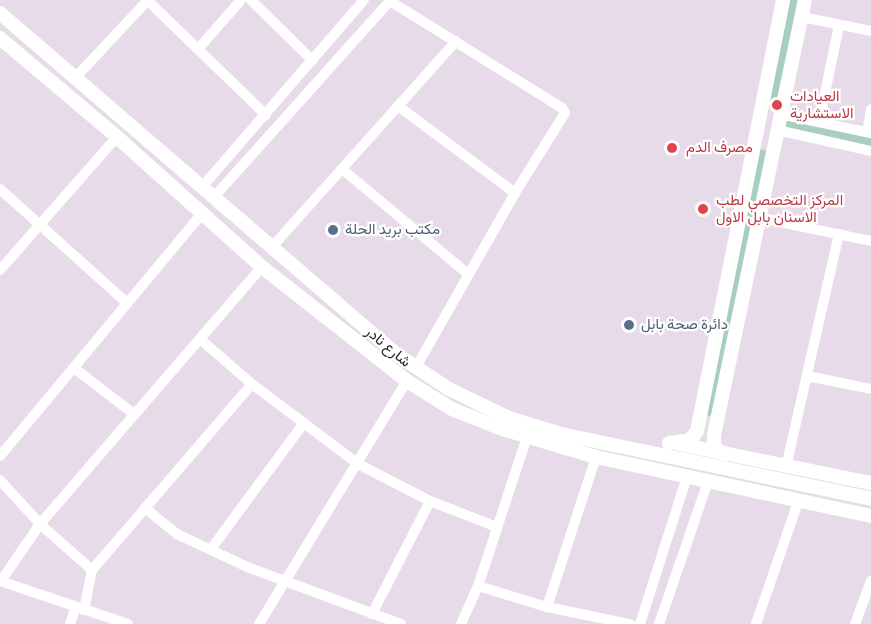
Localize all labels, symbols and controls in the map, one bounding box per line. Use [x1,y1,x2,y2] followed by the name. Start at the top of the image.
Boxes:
[790,87,853,122] place label: العيادات الاستشارية
[768,96,786,114] marker: العيادات الاستشارية
[663,139,681,157] marker: مصرف الدم
[686,139,753,157] place label: مصرف الدم
[716,191,843,226] place label: المركز التخصصي لطب الاسنان بابل الاول
[694,200,712,218] marker: المركز التخصصي لطب الاسنان بابل الاول
[345,221,440,239] place label: مكتب بريد الحلة
[326,223,340,237] marker: مكتب بريد الحلة
[641,316,728,334] place label: دائرة صحة بابل
[622,318,636,332] marker: دائرة صحة بابل
[362,323,414,371] street label: شارع نادر

